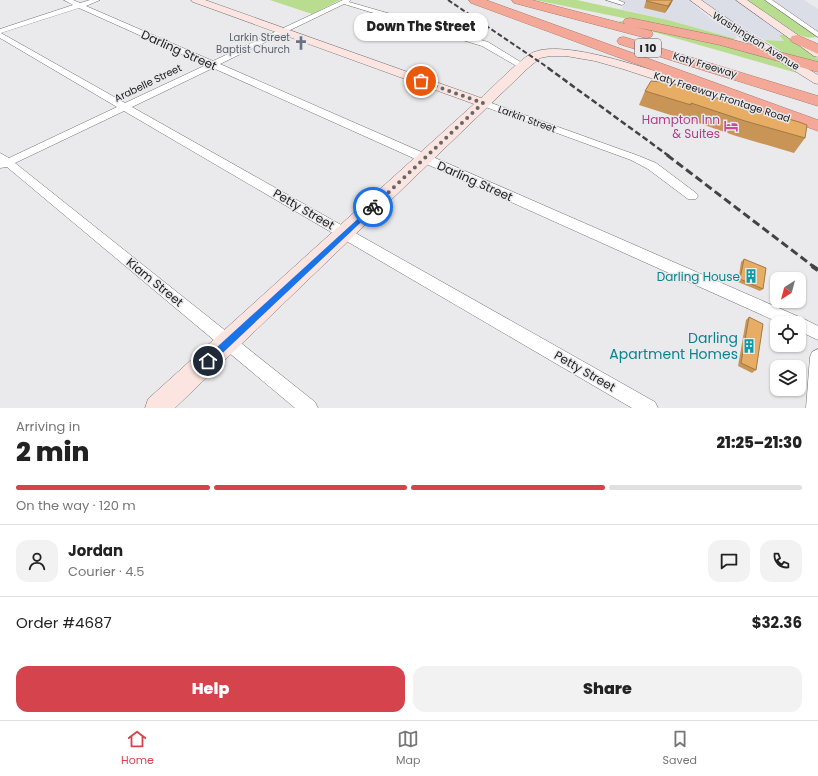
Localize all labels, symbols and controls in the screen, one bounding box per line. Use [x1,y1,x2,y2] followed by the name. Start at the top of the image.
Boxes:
[709,8,803,74] street label: Washington Avenue
[354,13,488,41] callout: Down The Street
[367,17,475,36] text: Down The Street
[138,26,220,74] street label: Darling Street
[216,30,290,57] place label: Larkin Street Baptist Church
[293,35,309,51] church icon: Larkin Street Baptist Church
[635,39,661,57] road number: I 10
[671,48,739,82] street label: Katy Freeway
[112,60,185,106] street label: Arabelle Street
[404,64,438,98] pin
[652,68,792,126] street label: Katy Freeway Frontage Road
[410,70,432,92] icon: bag
[496,102,558,137] street label: Larkin Street
[642,111,720,142] place label: Hampton Inn & Suites
[723,118,739,134] hotel icon: Hampton Inn & Suites
[434,157,516,205] street label: Darling Street
[270,185,338,233] street label: Petty Street
[353,187,393,227] courier
[362,196,384,218] icon: bike
[123,254,187,310] street label: Kiam Street
[657,268,740,285] place label: Darling House
[743,268,759,284] building icon: Darling House
[770,272,806,308] north arrow
[770,272,806,396] map controls
[770,316,806,352] button: locate
[609,328,738,364] place label: Darling Apartment Homes
[741,338,757,354] building icon: Darling Apartment Homes
[191,344,225,378] pin
[551,347,619,395] street label: Petty Street
[197,350,219,372] icon: home
[770,360,806,396] button: layers
[16,417,80,436] text: Arriving in
[717,432,802,453] text: 21:25–21:30
[16,434,89,470] text: 2 min
[16,496,136,515] text: On the way · 120 m
[16,540,58,582] button: person
[68,540,123,561] text: Jordan
[708,540,750,582] button: chat
[760,540,802,582] button: phone
[68,562,144,581] text: Courier · 4.5
[16,612,112,633] text: Order #4687
[752,612,802,633] text: $32.36
[16,666,405,712] button: Help
[413,666,802,712] button: Share
[121,728,154,769] tab: Home
[396,728,420,769] tab: Map
[663,728,697,769] tab: Saved

